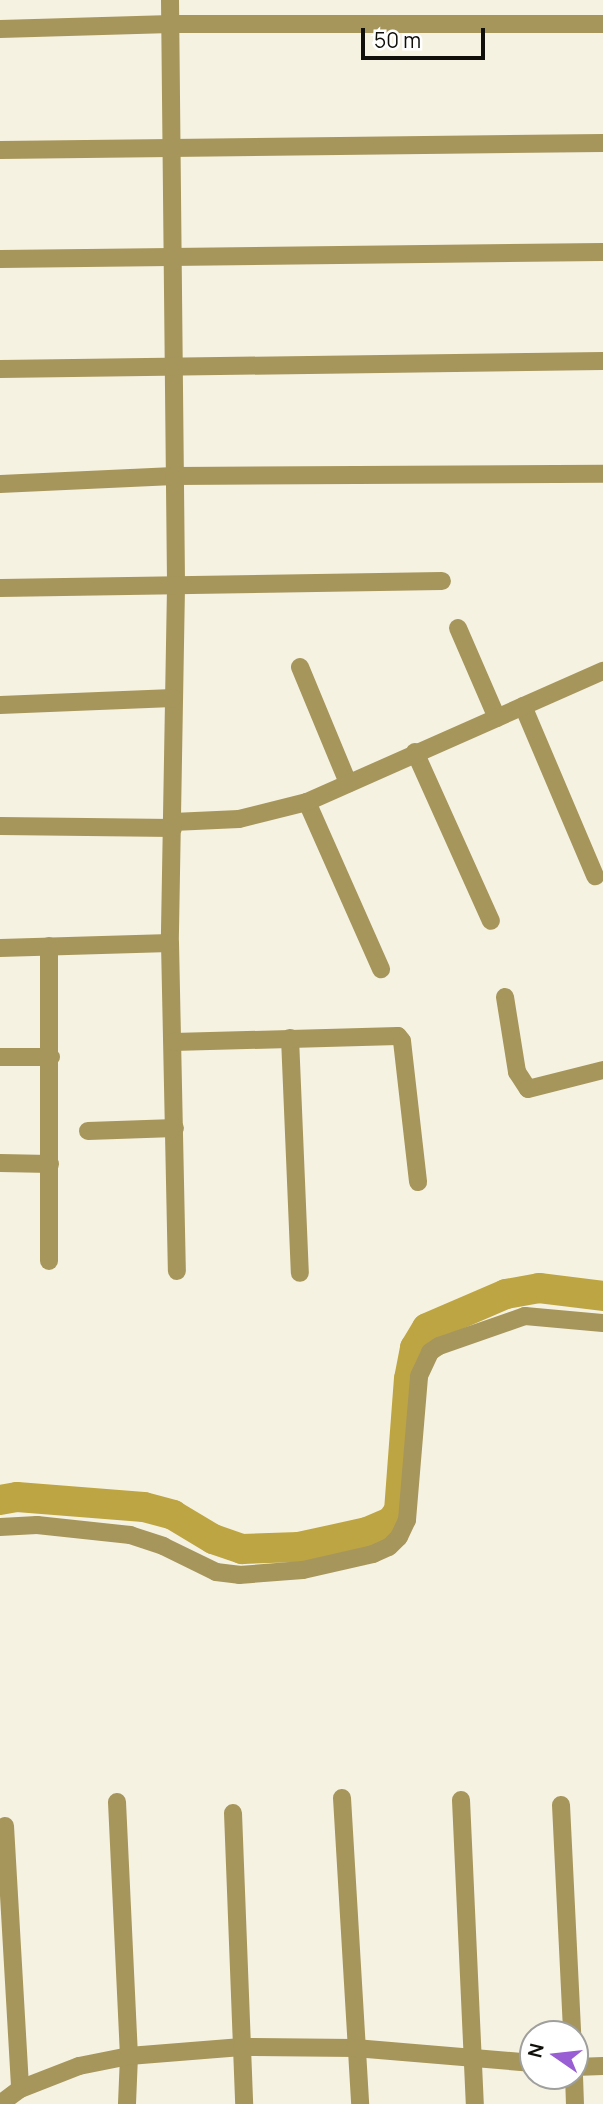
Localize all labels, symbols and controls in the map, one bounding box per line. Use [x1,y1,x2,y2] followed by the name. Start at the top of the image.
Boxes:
[365,14,489,58] scale bar
[374,26,421,54] text: 50 m
[519,2020,589,2090] north arrow
[521,2041,550,2060] text: N

